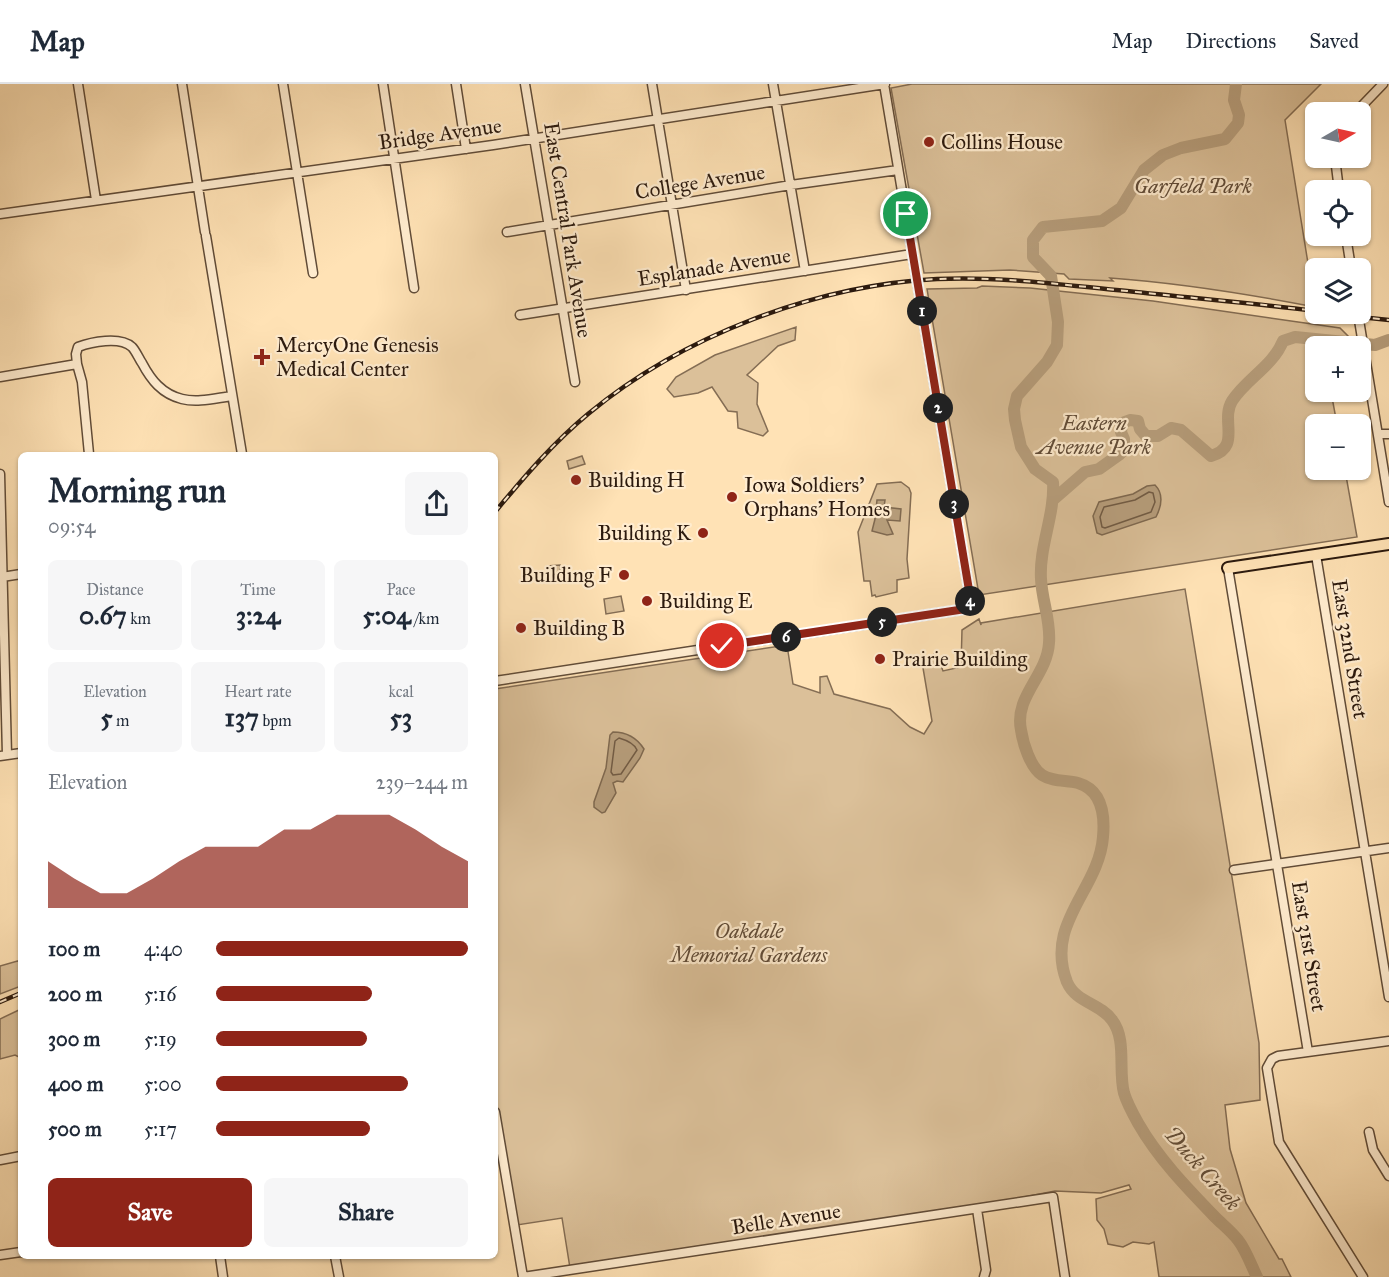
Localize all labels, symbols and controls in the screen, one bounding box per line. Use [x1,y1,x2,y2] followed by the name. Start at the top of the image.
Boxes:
[30,24,85,59] text: Map
[1112,28,1153,54] text: Map
[1186,28,1276,54] text: Directions
[1309,28,1359,54] text: Saved
[1305,102,1371,168] north arrow
[1305,102,1371,480] map controls
[377,112,503,156] street label: Bridge Avenue
[538,120,598,340] street label: East Central Park Avenue
[941,129,1063,155] place label: Collins House
[922,135,936,149] marker: Collins House
[633,159,767,205] street label: College Avenue
[1134,173,1253,199] park label: Garfield Park
[1305,180,1371,246] button: locate
[880,188,931,239] pin
[889,197,922,230] icon: arrive
[636,242,793,292] street label: Esplanade Avenue
[1305,258,1371,324] button: layers
[907,296,937,326] pin: 1
[919,301,925,320] text: 1
[276,332,439,382] place label: MercyOne Genesis Medical Center
[1305,336,1371,402] button: +
[253,348,271,366] marker: MercyOne Genesis Medical Center
[923,393,953,423] pin: 2
[934,398,942,417] text: 2
[1035,410,1152,460] park label: Eastern Avenue Park
[1305,414,1371,480] button: −
[588,467,685,493] place label: Building H
[48,471,226,511] text: Morning run
[405,472,468,535] button: share
[744,472,890,522] place label: Iowa Soldiers' Orphans' Homes
[569,473,583,487] marker: Building H
[939,489,969,519] pin: 3
[725,490,739,504] marker: Iowa Soldiers' Orphans' Homes
[951,494,957,513] text: 3
[48,514,95,538] text: 09:54
[598,520,692,546] place label: Building K
[696,526,710,540] marker: Building K
[520,562,612,588] place label: Building F
[617,568,631,582] marker: Building F
[1326,577,1374,721] street label: East 32nd Street
[86,580,144,599] text: Distance
[240,580,276,599] text: Time
[386,580,416,599] text: Pace
[955,586,985,616] pin: 4
[659,588,753,614] place label: Building E
[966,591,974,610] text: 4
[640,594,654,608] marker: Building E
[79,599,127,631] text: 0.67
[236,599,280,631] text: 3:24
[363,599,411,631] text: 5:04
[867,607,897,637] pin: 5
[127,609,151,628] text: km
[411,609,439,628] text: /km
[878,612,886,631] text: 5
[533,615,625,641] place label: Building B
[696,620,747,671] pin
[514,621,528,635] marker: Building B
[771,622,801,652] pin: 6
[782,627,790,646] text: 6
[705,629,738,662] icon: check
[892,646,1027,672] place label: Prairie Building
[873,652,887,666] marker: Prairie Building
[83,682,147,701] text: Elevation
[224,682,292,701] text: Heart rate
[388,682,414,701] text: kcal
[101,701,113,733] text: 5
[224,701,259,733] text: 137
[390,701,412,733] text: 53
[113,711,129,730] text: m
[259,711,292,730] text: bpm
[48,770,127,794] text: Elevation
[376,770,468,794] text: 239–244 m
[1286,879,1332,1014] street label: East 31st Street
[669,918,828,968] park label: Oakdale Memorial Gardens
[48,937,100,961] text: 100 m
[144,937,183,961] text: 4:40
[48,982,102,1006] text: 200 m
[144,982,176,1006] text: 5:16
[48,1027,100,1051] text: 300 m
[144,1027,177,1051] text: 5:19
[48,1072,104,1096] text: 400 m
[144,1072,182,1096] text: 5:00
[48,1117,102,1141] text: 500 m
[144,1117,177,1141] text: 5:17
[1159,1121,1247,1216] water label: Duck Creek
[48,1178,252,1247] button: Save
[264,1178,468,1247] button: Share
[730,1197,843,1240] street label: Belle Avenue

